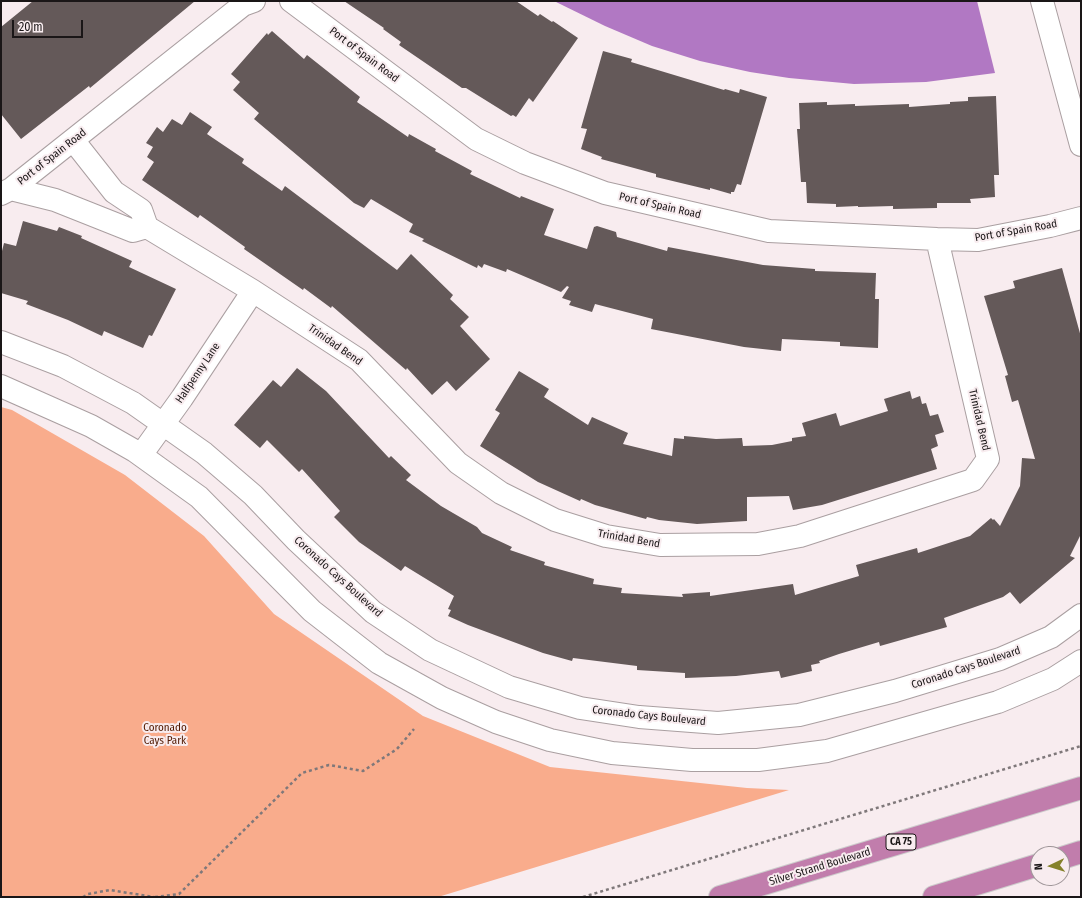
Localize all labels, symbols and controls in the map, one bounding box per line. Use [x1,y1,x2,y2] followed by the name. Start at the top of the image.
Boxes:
[14,12,85,38] scale bar
[19,20,43,34] text: 20 m
[327,25,401,85] street label: Port of Spain Road
[15,126,89,188] street label: Port of Spain Road
[618,190,702,222] street label: Port of Spain Road
[974,217,1058,245] street label: Port of Spain Road
[305,322,365,368] street label: Trinidad Bend
[173,340,223,406] street label: Halfpenny Lane
[965,388,993,452] street label: Trinidad Bend
[597,527,661,551] street label: Trinidad Bend
[291,534,385,620] street label: Coronado Cays Boulevard
[910,644,1022,692] street label: Coronado Cays Boulevard
[592,703,706,729] street label: Coronado Cays Boulevard
[143,721,187,747] park label: Coronado Cays Park
[886,834,916,850] road number: CA 75
[768,845,872,889] street label: Silver Strand Boulevard
[1030,846,1070,886] north arrow
[1032,863,1045,871] text: N

